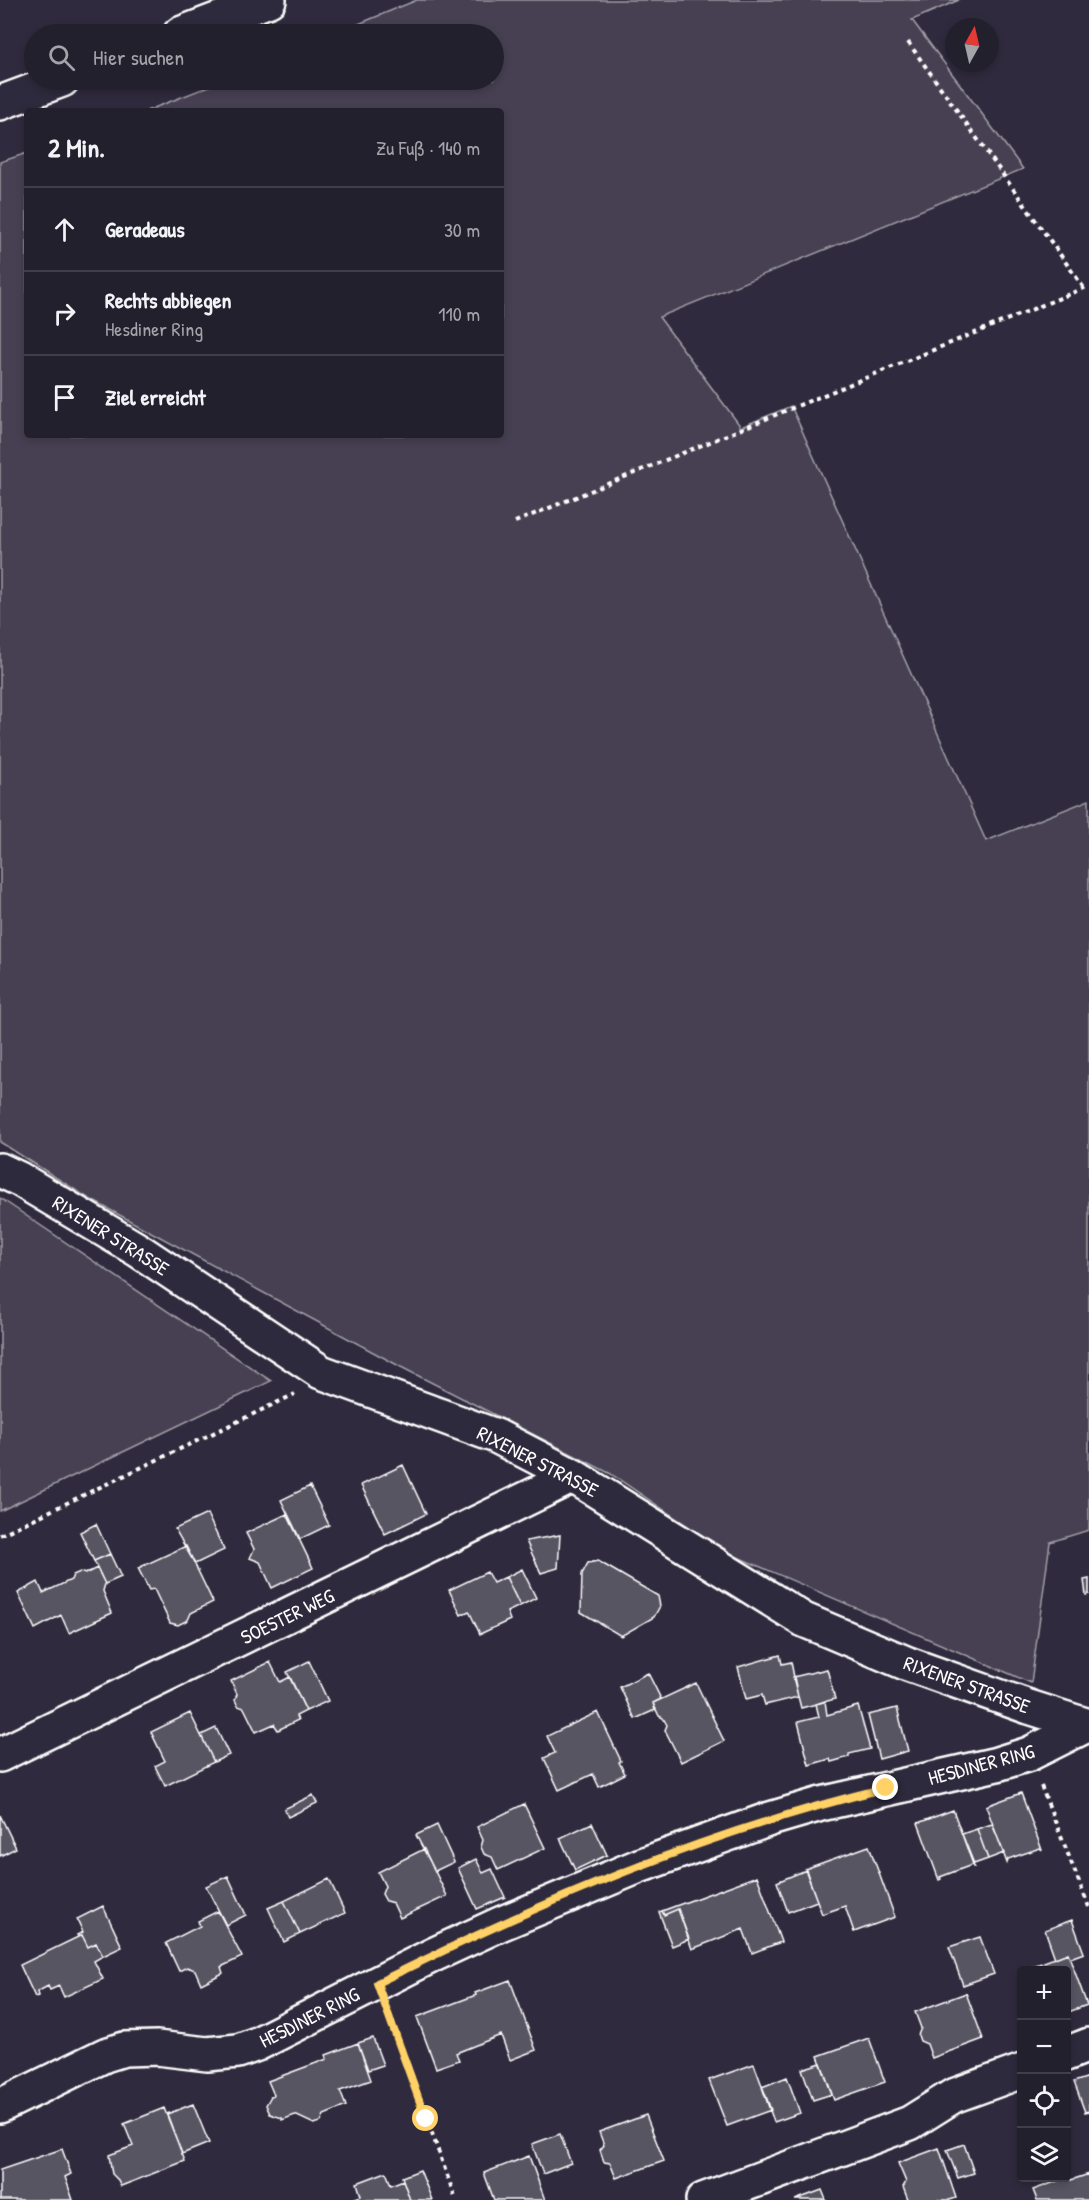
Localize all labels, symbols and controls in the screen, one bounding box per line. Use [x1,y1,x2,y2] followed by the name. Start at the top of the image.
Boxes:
[945,18,999,72] north arrow
[24,24,504,90] search box
[45,41,78,74] icon: search
[93,42,184,72] text: Hier suchen
[48,130,105,165] text: 2 Min.
[376,134,480,161] text: Zu Fuß · 140 m
[48,213,81,246] icon: ahead
[105,214,185,244] text: Geradeaus
[444,216,480,243] text: 30 m
[105,285,232,315] text: Rechts abbiegen
[48,297,81,330] icon: right
[438,300,480,327] text: 110 m
[105,315,203,342] text: Hesdiner Ring
[48,381,81,414] icon: arrive
[105,382,205,412] text: Ziel erreicht
[48,1188,174,1282] street label: RIXENER STRASSE
[473,1419,603,1503] street label: RIXENER STRASSE
[236,1582,339,1650] street label: SOESTER WEG
[900,1649,1034,1719] street label: RIXENER STRASSE
[925,1737,1037,1791] street label: HESDINER RING
[872,1774,898,1800] route end
[1017,1966,1071,2182] map controls
[1017,1966,1071,2020] button: +
[254,1980,364,2054] street label: HESDINER RING
[1017,2020,1071,2074] button: −
[1017,2074,1071,2128] button: locate
[412,2105,438,2131] route start
[1017,2128,1071,2182] button: layers

